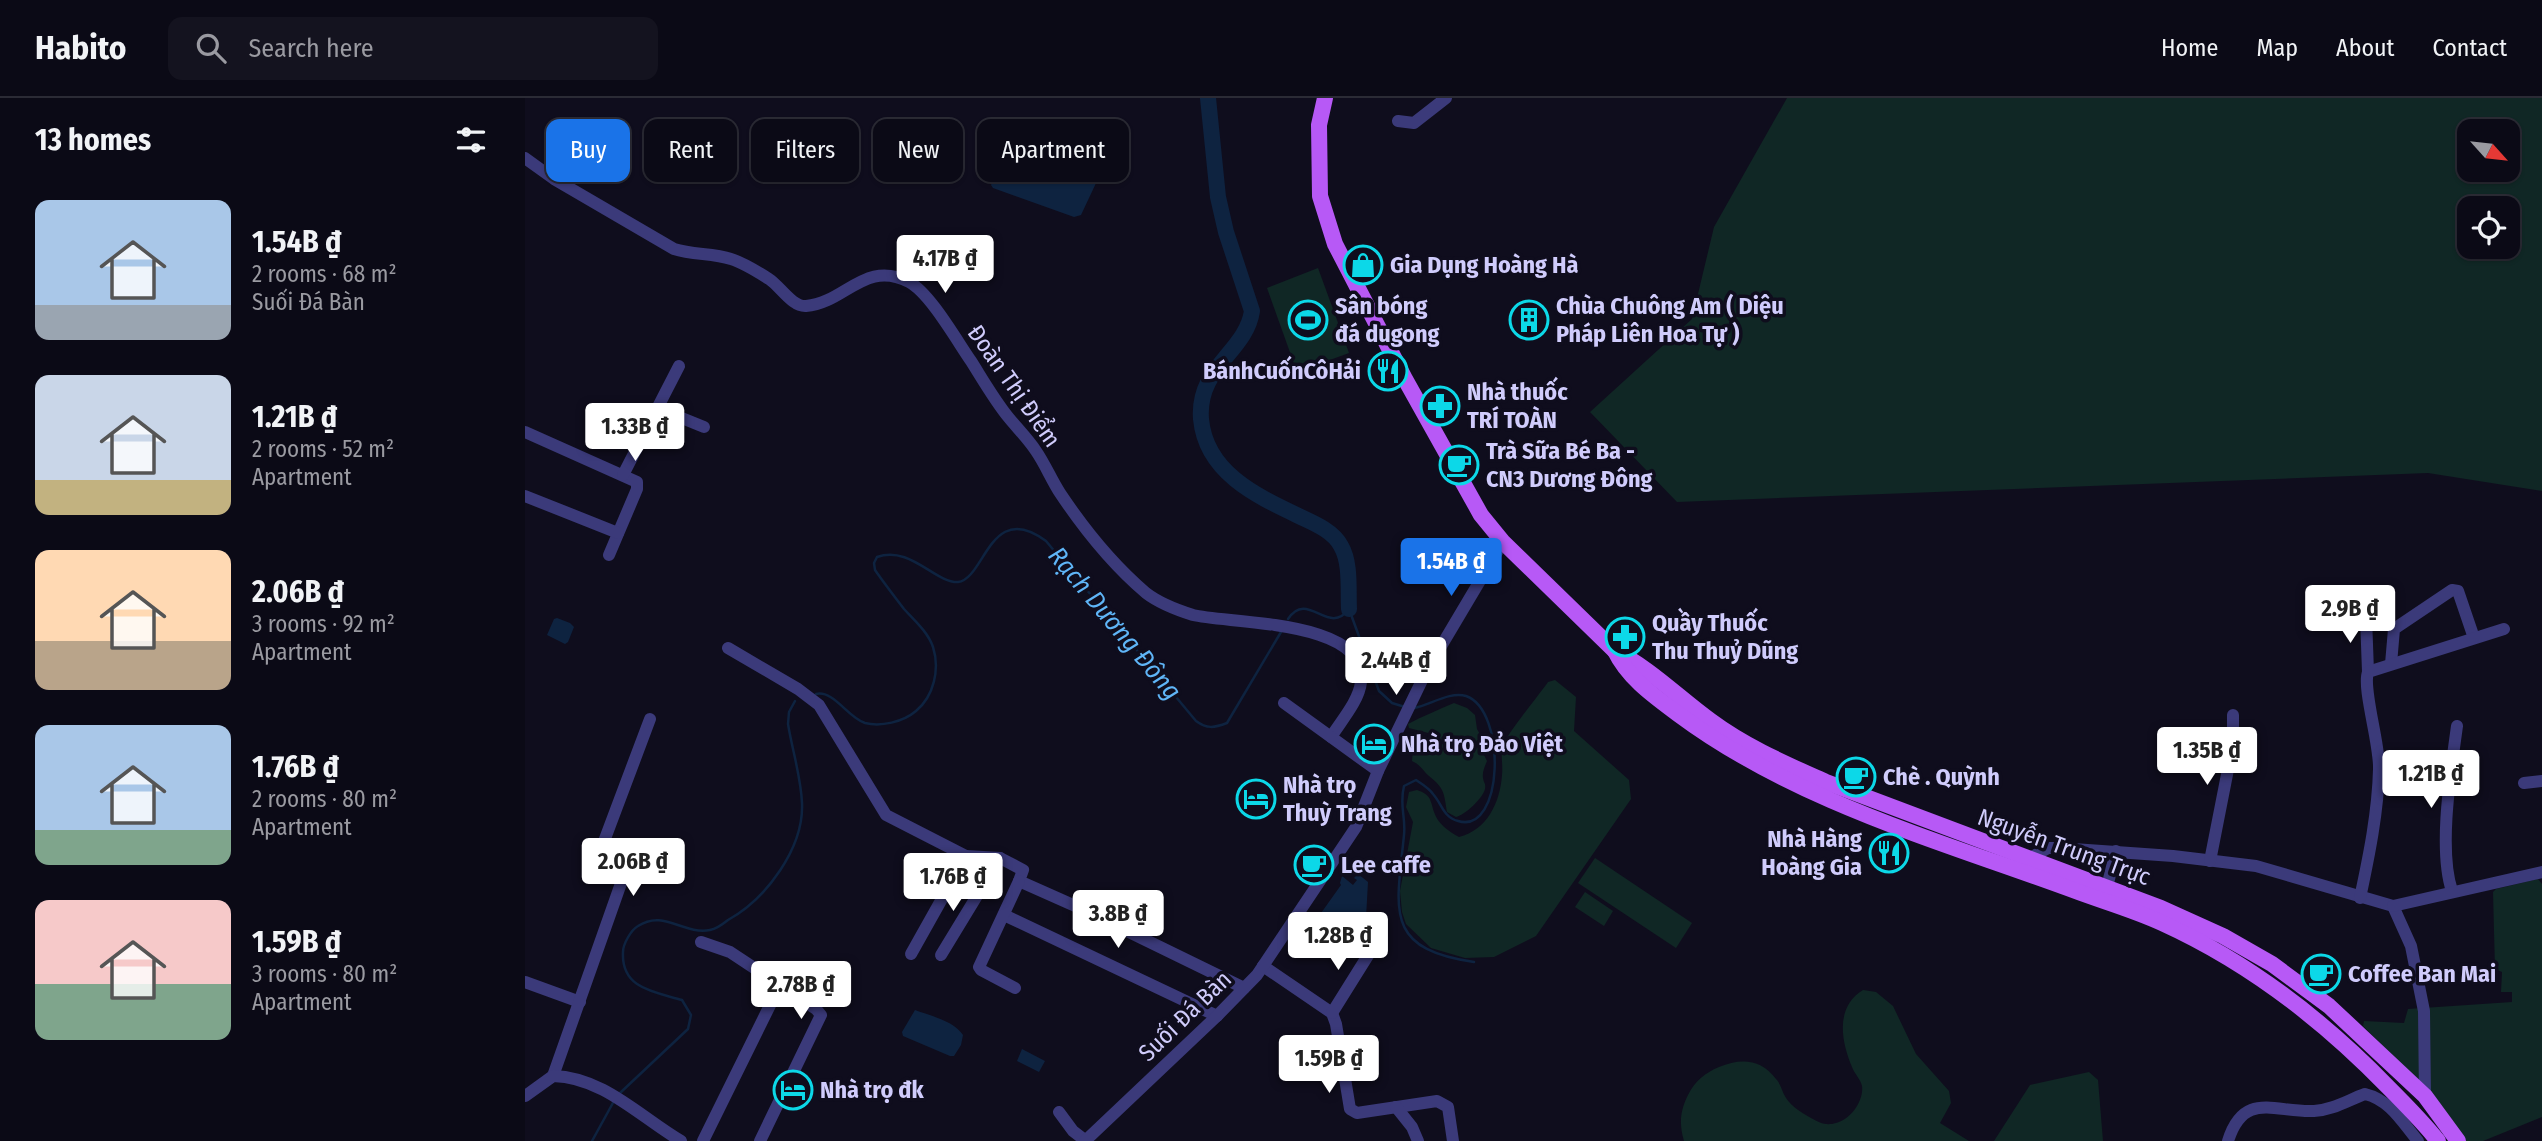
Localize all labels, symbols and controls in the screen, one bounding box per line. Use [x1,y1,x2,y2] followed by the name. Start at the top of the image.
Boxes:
[168,17,658,80] search box
[35,28,126,68] text: Habito
[192,29,230,67] icon: search
[248,33,374,64] text: Search here
[2161,34,2218,62] text: Home
[2256,34,2298,62] text: Map
[2336,34,2394,62] text: About
[2432,34,2507,62] text: Contact
[546,119,630,182] chip: Buy
[644,119,737,182] chip: Rent
[751,119,859,182] chip: Filters
[873,119,963,182] chip: New
[977,119,1129,182] chip: Apartment
[2457,119,2520,182] north arrow
[2457,119,2520,259] map controls
[452,121,490,159] icon: filters
[35,122,151,158] text: 13 homes
[2457,196,2520,259] button: locate
[252,224,342,260] text: 1.54B ₫
[91,228,175,312] icon: home
[880,236,1010,295] pin: 4.17B ₫
[913,244,977,272] text: 4.17B ₫
[1342,244,1384,286] shop icon: Gia Dụng Hoàng Hà
[1390,251,1578,279] place label: Gia Dụng Hoàng Hà
[252,260,397,288] text: 2 rooms · 68 m²
[252,288,365,316] text: Suối Đá Bàn
[1335,292,1439,348] place label: Sân bóng đá dugong
[1556,292,1784,348] place label: Chùa Chuông Am ( Diệu Pháp Liên Hoa Tự )
[1287,299,1329,341] sports icon: Sân bóng đá dugong
[1508,299,1550,341] building icon: Chùa Chuông Am ( Diệu Pháp Liên Hoa Tự )
[962,318,1068,452] street label: Đoàn Thị Điểm
[1367,350,1409,392] restaurant icon: BánhCuốnCôHải
[1203,355,1361,385] place label: BánhCuốnCôHải
[1467,376,1568,434] place label: Nhà thuốc TRÍ TOÀN
[1419,385,1461,427] pharmacy icon: Nhà thuốc TRÍ TOÀN
[252,399,337,435] text: 1.21B ₫
[91,403,175,487] icon: home
[570,404,700,463] pin: 1.33B ₫
[601,412,669,440] text: 1.33B ₫
[252,435,394,463] text: 2 rooms · 52 m²
[1486,437,1653,493] place label: Trà Sữa Bé Ba - CN3 Dương Đông
[1438,444,1480,486] cafe icon: Trà Sữa Bé Ba - CN3 Dương Đông
[252,463,352,491] text: Apartment
[1386,538,1516,598] pin: 1.54B ₫
[1042,541,1188,706] water label: Rạch Dương Đông
[1417,547,1485,575] text: 1.54B ₫
[252,574,344,610] text: 2.06B ₫
[91,578,175,662] icon: home
[2293,586,2407,645] pin: 2.9B ₫
[2321,594,2379,622] text: 2.9B ₫
[1652,607,1798,665] place label: Quầy Thuốc Thu Thuỷ Dũng
[252,610,395,638] text: 3 rooms · 92 m²
[1604,616,1646,658] pharmacy icon: Quầy Thuốc Thu Thuỷ Dũng
[252,638,352,666] text: Apartment
[1331,638,1461,697] pin: 2.44B ₫
[1361,646,1431,674] text: 2.44B ₫
[1353,723,1395,765] hotel icon: Nhà trọ Đảo Việt
[2142,728,2272,787] pin: 1.35B ₫
[1401,730,1563,758] place label: Nhà trọ Đảo Việt
[2173,736,2241,764] text: 1.35B ₫
[252,749,339,785] text: 1.76B ₫
[2366,750,2496,810] pin: 1.21B ₫
[91,753,175,837] icon: home
[1835,756,1877,798] cafe icon: Chè . Quỳnh
[2398,759,2464,787] text: 1.21B ₫
[1883,763,2000,791] place label: Chè . Quỳnh
[1283,771,1392,827] place label: Nhà trọ Thuỳ Trang
[1235,778,1277,820] hotel icon: Nhà trọ Thuỳ Trang
[252,785,397,813] text: 2 rooms · 80 m²
[1974,803,2154,891] street label: Nguyễn Trung Trực
[252,813,352,841] text: Apartment
[1761,825,1862,881] place label: Nhà Hàng Hoàng Gia
[1868,832,1910,874] restaurant icon: Nhà Hàng Hoàng Gia
[568,838,698,898] pin: 2.06B ₫
[1293,844,1335,886] cafe icon: Lee caffe
[598,847,668,875] text: 2.06B ₫
[1341,851,1431,879] place label: Lee caffe
[888,854,1018,913] pin: 1.76B ₫
[920,862,986,890] text: 1.76B ₫
[1061,890,1175,950] pin: 3.8B ₫
[1089,899,1147,927] text: 3.8B ₫
[1273,912,1403,972] pin: 1.28B ₫
[1304,921,1372,949] text: 1.28B ₫
[252,924,341,960] text: 1.59B ₫
[91,928,175,1012] icon: home
[2300,953,2342,995] cafe icon: Coffee Ban Mai
[252,960,397,988] text: 3 rooms · 80 m²
[2348,960,2496,988] place label: Coffee Ban Mai
[736,962,866,1021] pin: 2.78B ₫
[1133,965,1237,1067] street label: Suối Đá Bàn
[767,970,835,998] text: 2.78B ₫
[252,988,352,1016] text: Apartment
[1264,1035,1394,1095] pin: 1.59B ₫
[1295,1044,1363,1072] text: 1.59B ₫
[772,1069,814,1111] hotel icon: Nhà trọ đk
[820,1076,924,1104] place label: Nhà trọ đk

